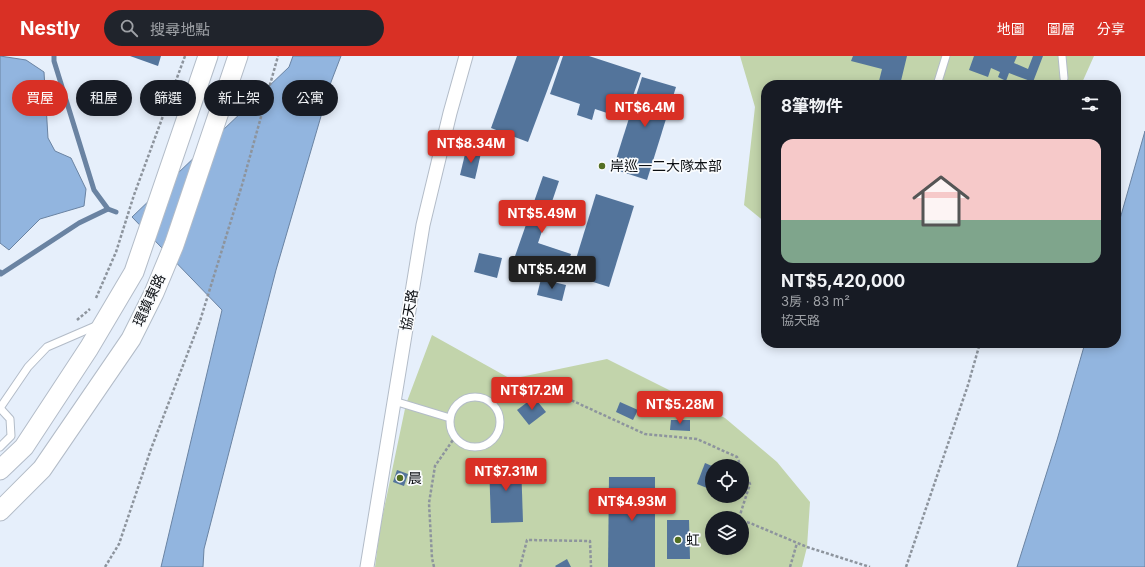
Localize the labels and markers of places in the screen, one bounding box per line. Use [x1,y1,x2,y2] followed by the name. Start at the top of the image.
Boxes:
[608,94,682,128] pin: NT$6.4M
[430,130,512,164] pin: NT$8.34M
[610,157,722,174] place label: 岸巡一二大隊本部
[597,161,607,171] marker: 岸巡一二大隊本部
[501,200,583,234] pin: NT$5.49M
[511,256,593,290] pin: NT$5.42M
[491,377,573,411] pin: NT$17.2M
[639,391,721,425] pin: NT$5.28M
[465,458,547,492] pin: NT$7.31M
[408,469,422,486] place label: 晨
[395,473,405,483] marker: 晨
[591,488,673,522] pin: NT$4.93M
[686,531,700,548] place label: 虹
[673,535,683,545] marker: 虹

